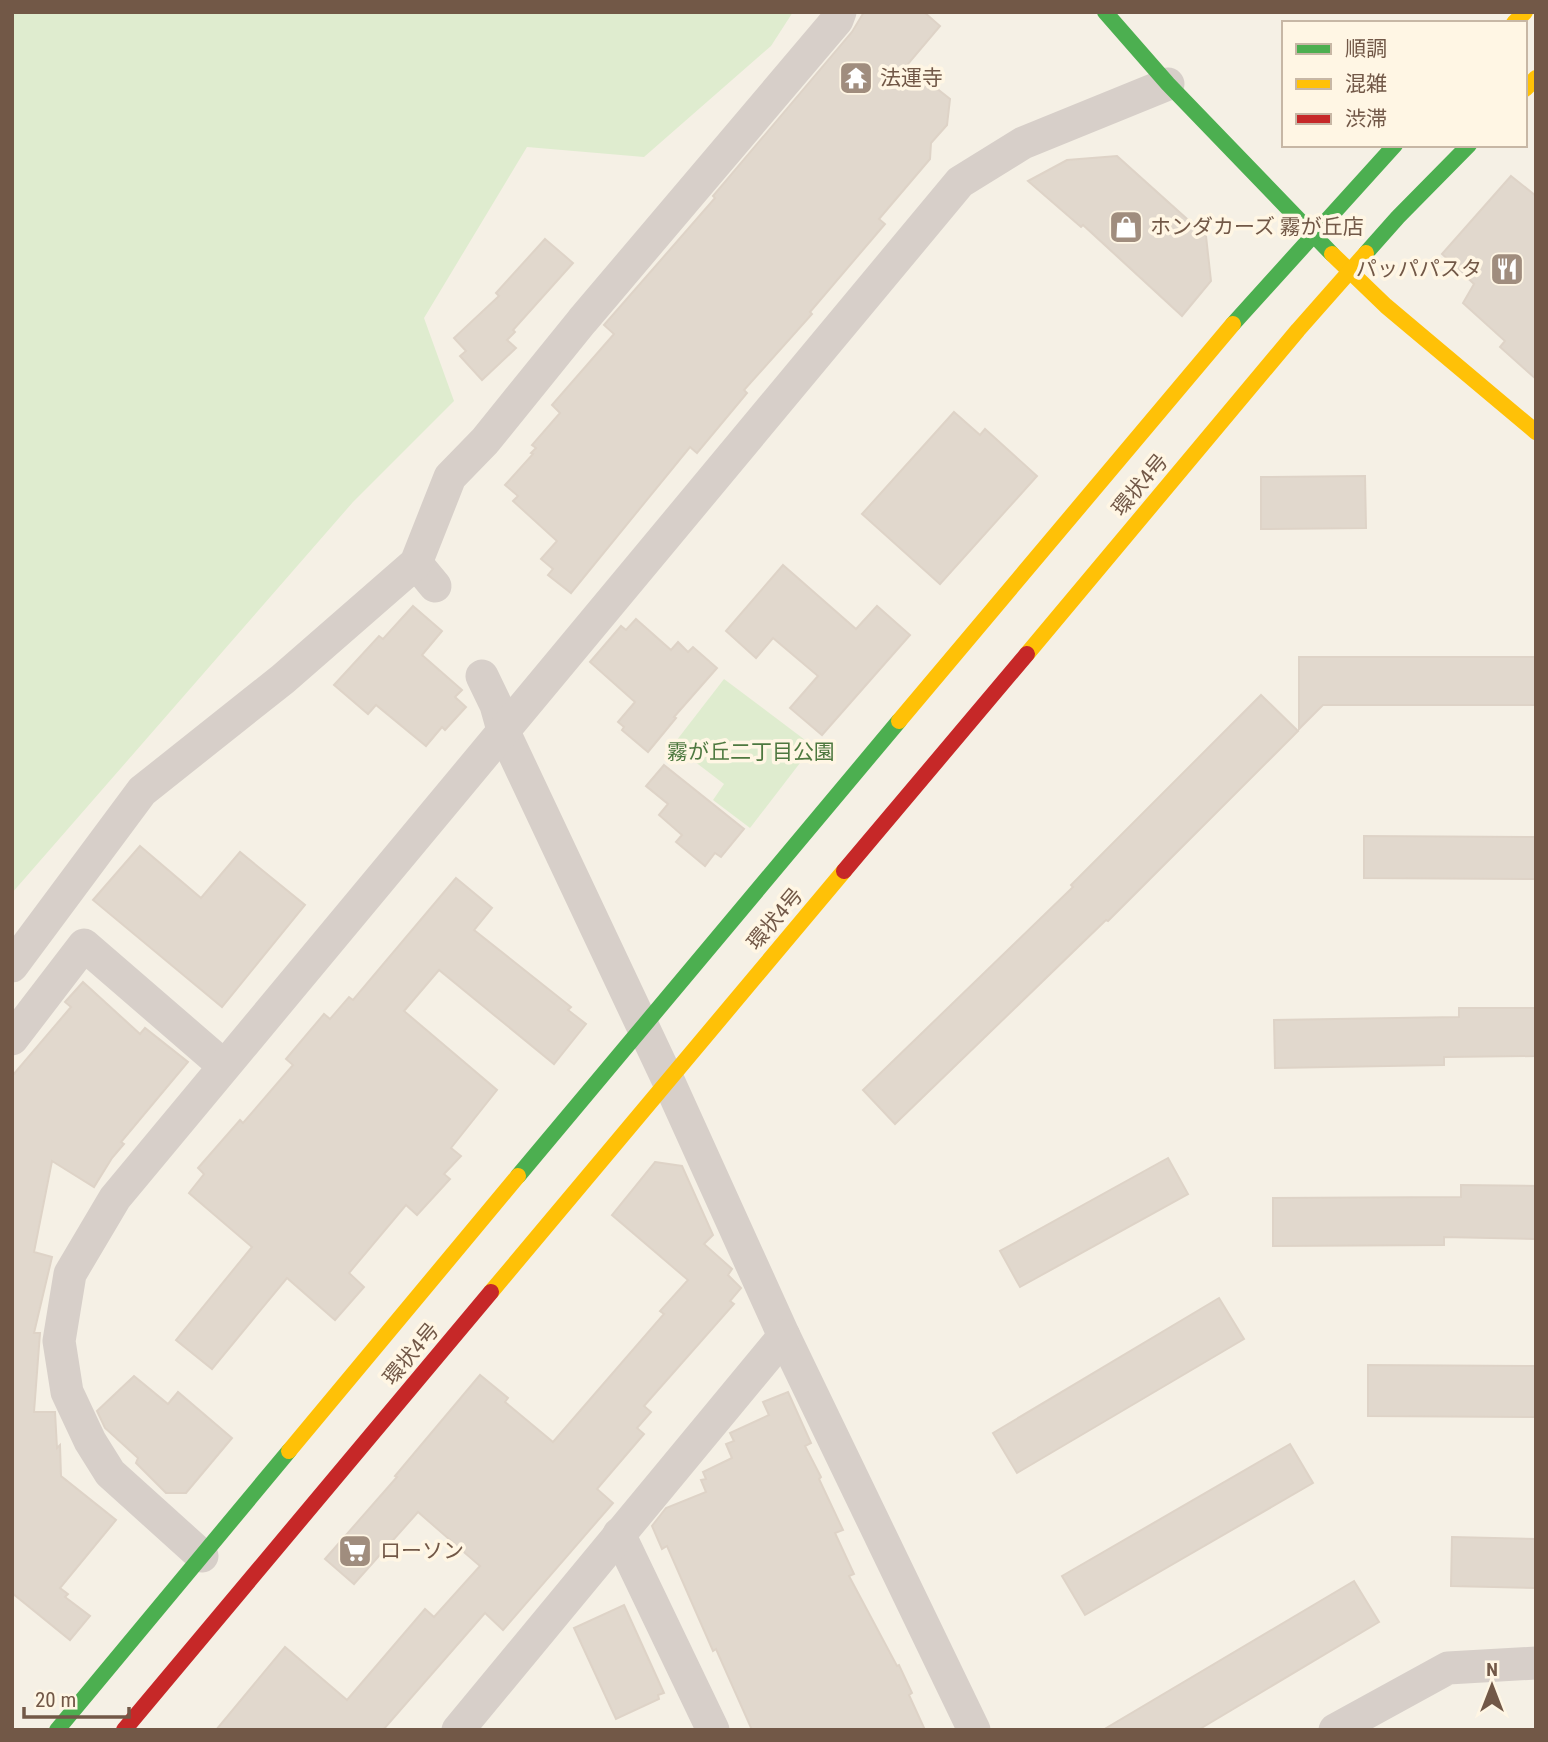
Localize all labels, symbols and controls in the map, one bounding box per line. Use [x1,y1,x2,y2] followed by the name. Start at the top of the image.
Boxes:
[1282,21,1527,147] legend
[1345,37,1387,61] text: 順調
[837,59,875,97] temple icon: 法運寺
[880,66,943,90] place label: 法運寺
[1345,72,1387,96] text: 混雑
[1345,107,1387,131] text: 渋滞
[1107,208,1145,246] shop icon: ホンダカーズ 霧が丘店
[1150,215,1364,239] place label: ホンダカーズ 霧が丘店
[1488,250,1526,288] restaurant icon: パッパパスタ
[1356,257,1482,281] place label: パッパパスタ
[1107,449,1173,521] street label: 環状4号
[667,740,835,764] park label: 霧が丘二丁目公園
[742,883,808,955] street label: 環状4号
[378,1318,444,1390] street label: 環状4号
[336,1532,374,1570] supermarket icon: ローソン
[380,1539,464,1563] place label: ローソン
[1457,1651,1527,1721] north arrow
[1486,1658,1498,1681] text: N
[24,1676,130,1720] scale bar
[35,1688,76,1712] text: 20 m

